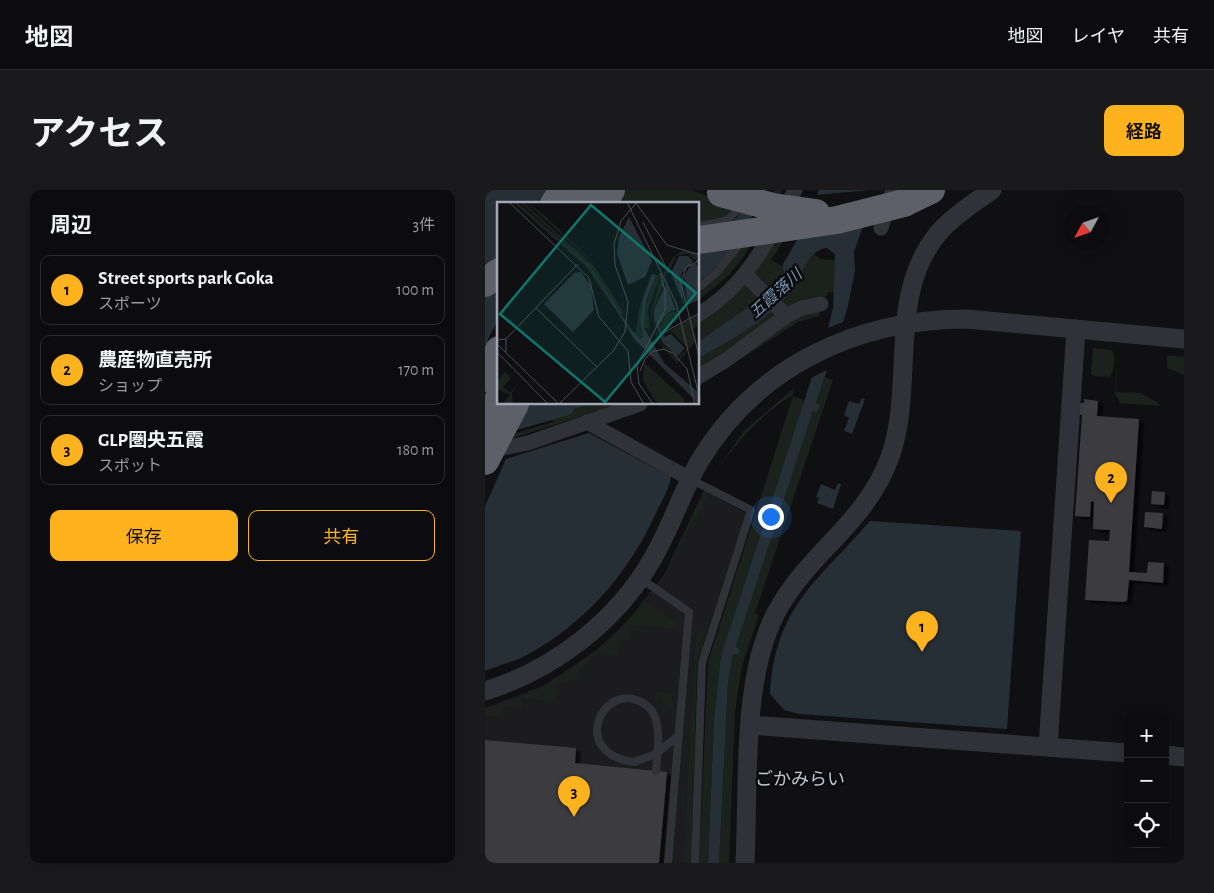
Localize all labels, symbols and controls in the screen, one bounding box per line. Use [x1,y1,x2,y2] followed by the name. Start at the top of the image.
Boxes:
[25,26,73,50] text: 地図
[1008,28,1044,46] text: 地図
[1072,28,1125,46] text: レイヤ
[1153,28,1189,46] text: 共有
[1104,105,1184,156] button: 経路
[30,117,168,152] text: アクセス
[497,202,700,405] inset map
[1064,205,1109,250] north arrow
[50,215,92,236] text: 周辺
[412,217,435,233] text: 3件
[746,264,806,321] water label: 五霞落川
[98,269,274,288] text: Street sports park Goka
[64,282,70,298] text: 1
[396,282,434,298] text: 100 m
[98,296,162,312] text: スポーツ
[98,351,212,370] text: 農産物直売所
[63,362,71,378] text: 2
[398,362,434,378] text: 170 m
[98,378,162,394] text: ショップ
[98,431,204,450] text: GLP圏央五霞
[64,442,70,458] text: 3
[397,442,434,458] text: 180 m
[98,458,162,474] text: スポット
[1095,462,1127,503] pin: 2
[758,504,784,530] your location
[50,510,238,561] button: 保存
[248,510,435,561] button: 共有
[906,611,938,652] pin: 1
[1124,713,1169,848] map controls
[1124,713,1169,758] button: +
[1124,758,1169,803] button: −
[755,769,845,789] district label: ごかみらい
[558,776,590,817] pin: 3
[1124,803,1169,848] button: locate

